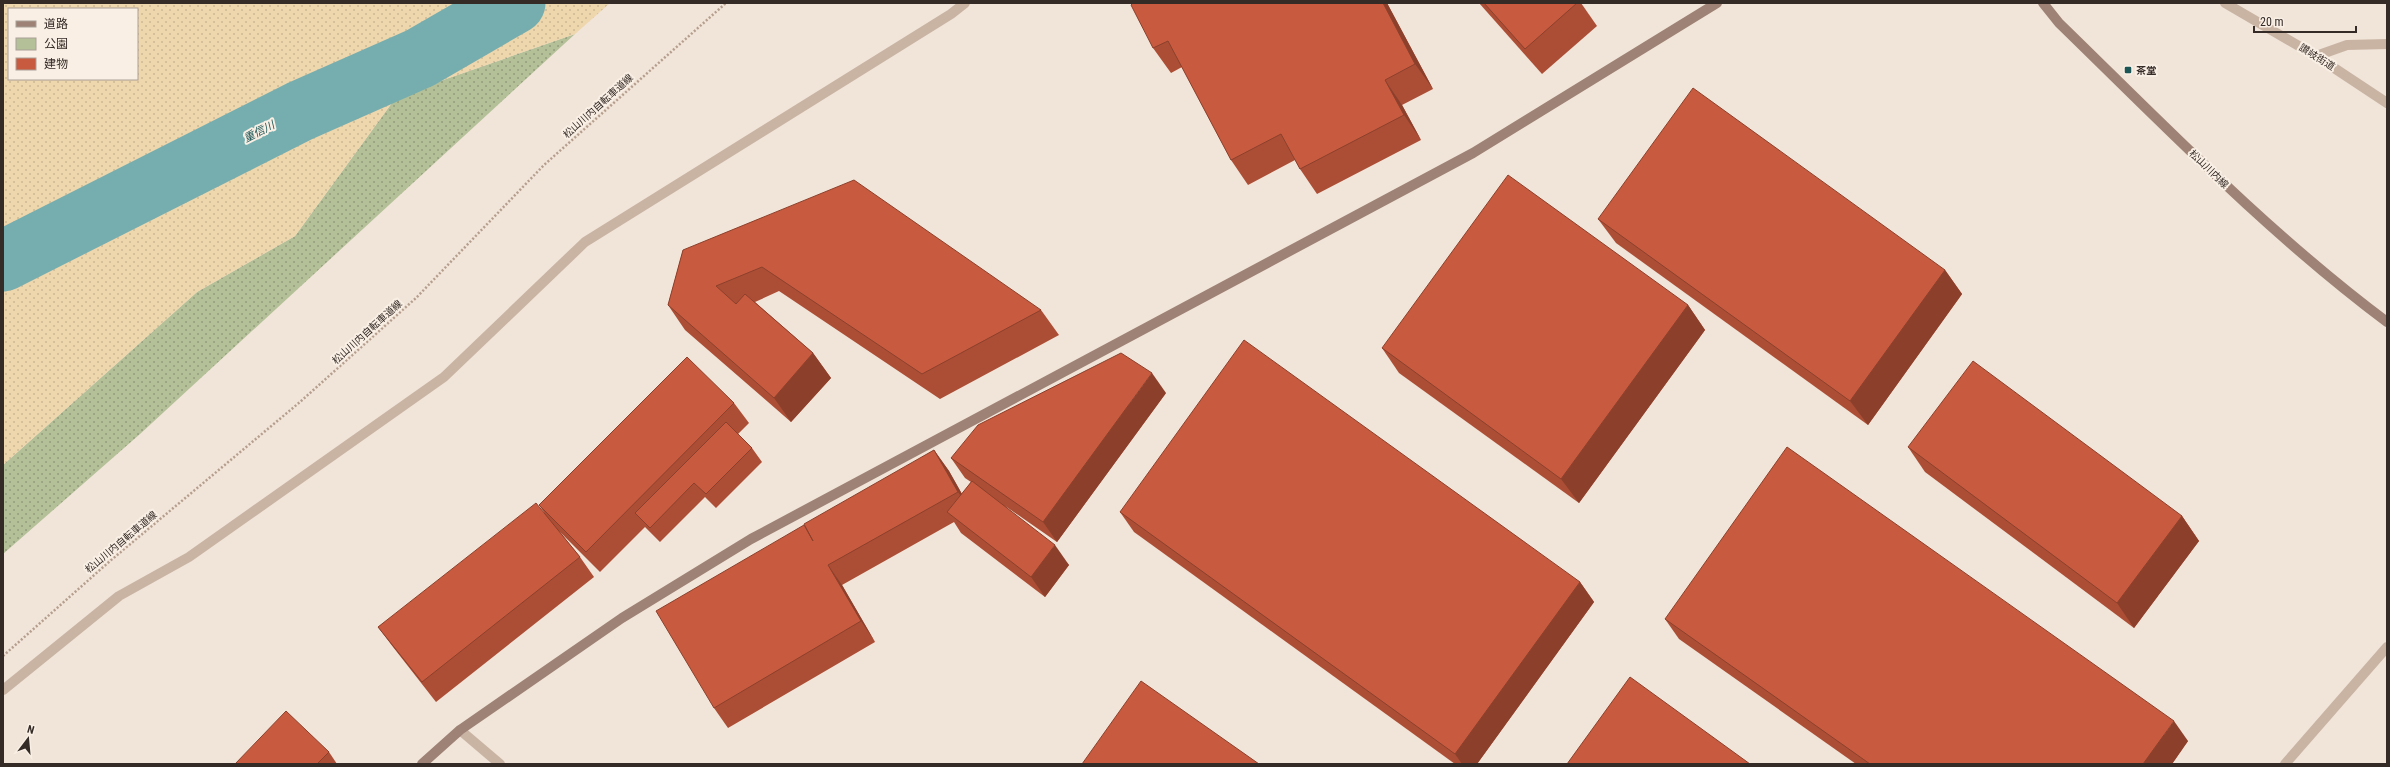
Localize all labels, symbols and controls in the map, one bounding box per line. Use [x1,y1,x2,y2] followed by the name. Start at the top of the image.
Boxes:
[8,8,138,80] legend
[2254,8,2356,34] scale bar
[2260,15,2284,29] text: 20 m
[44,17,68,31] text: 道路
[44,37,68,51] text: 公園
[2297,42,2337,72] street label: 讃岐街道
[44,57,68,71] text: 建物
[2123,65,2133,75] marker: 茶堂
[2136,65,2156,76] place label: 茶堂
[561,72,635,140] street label: 松山川内自転車道線
[241,118,278,145] water label: 重信川
[2187,148,2231,190] street label: 松山川内線
[330,298,404,366] street label: 松山川内自転車道線
[83,509,159,575] street label: 松山川内自転車道線
[8,719,48,759] north arrow
[26,723,36,737] text: N

